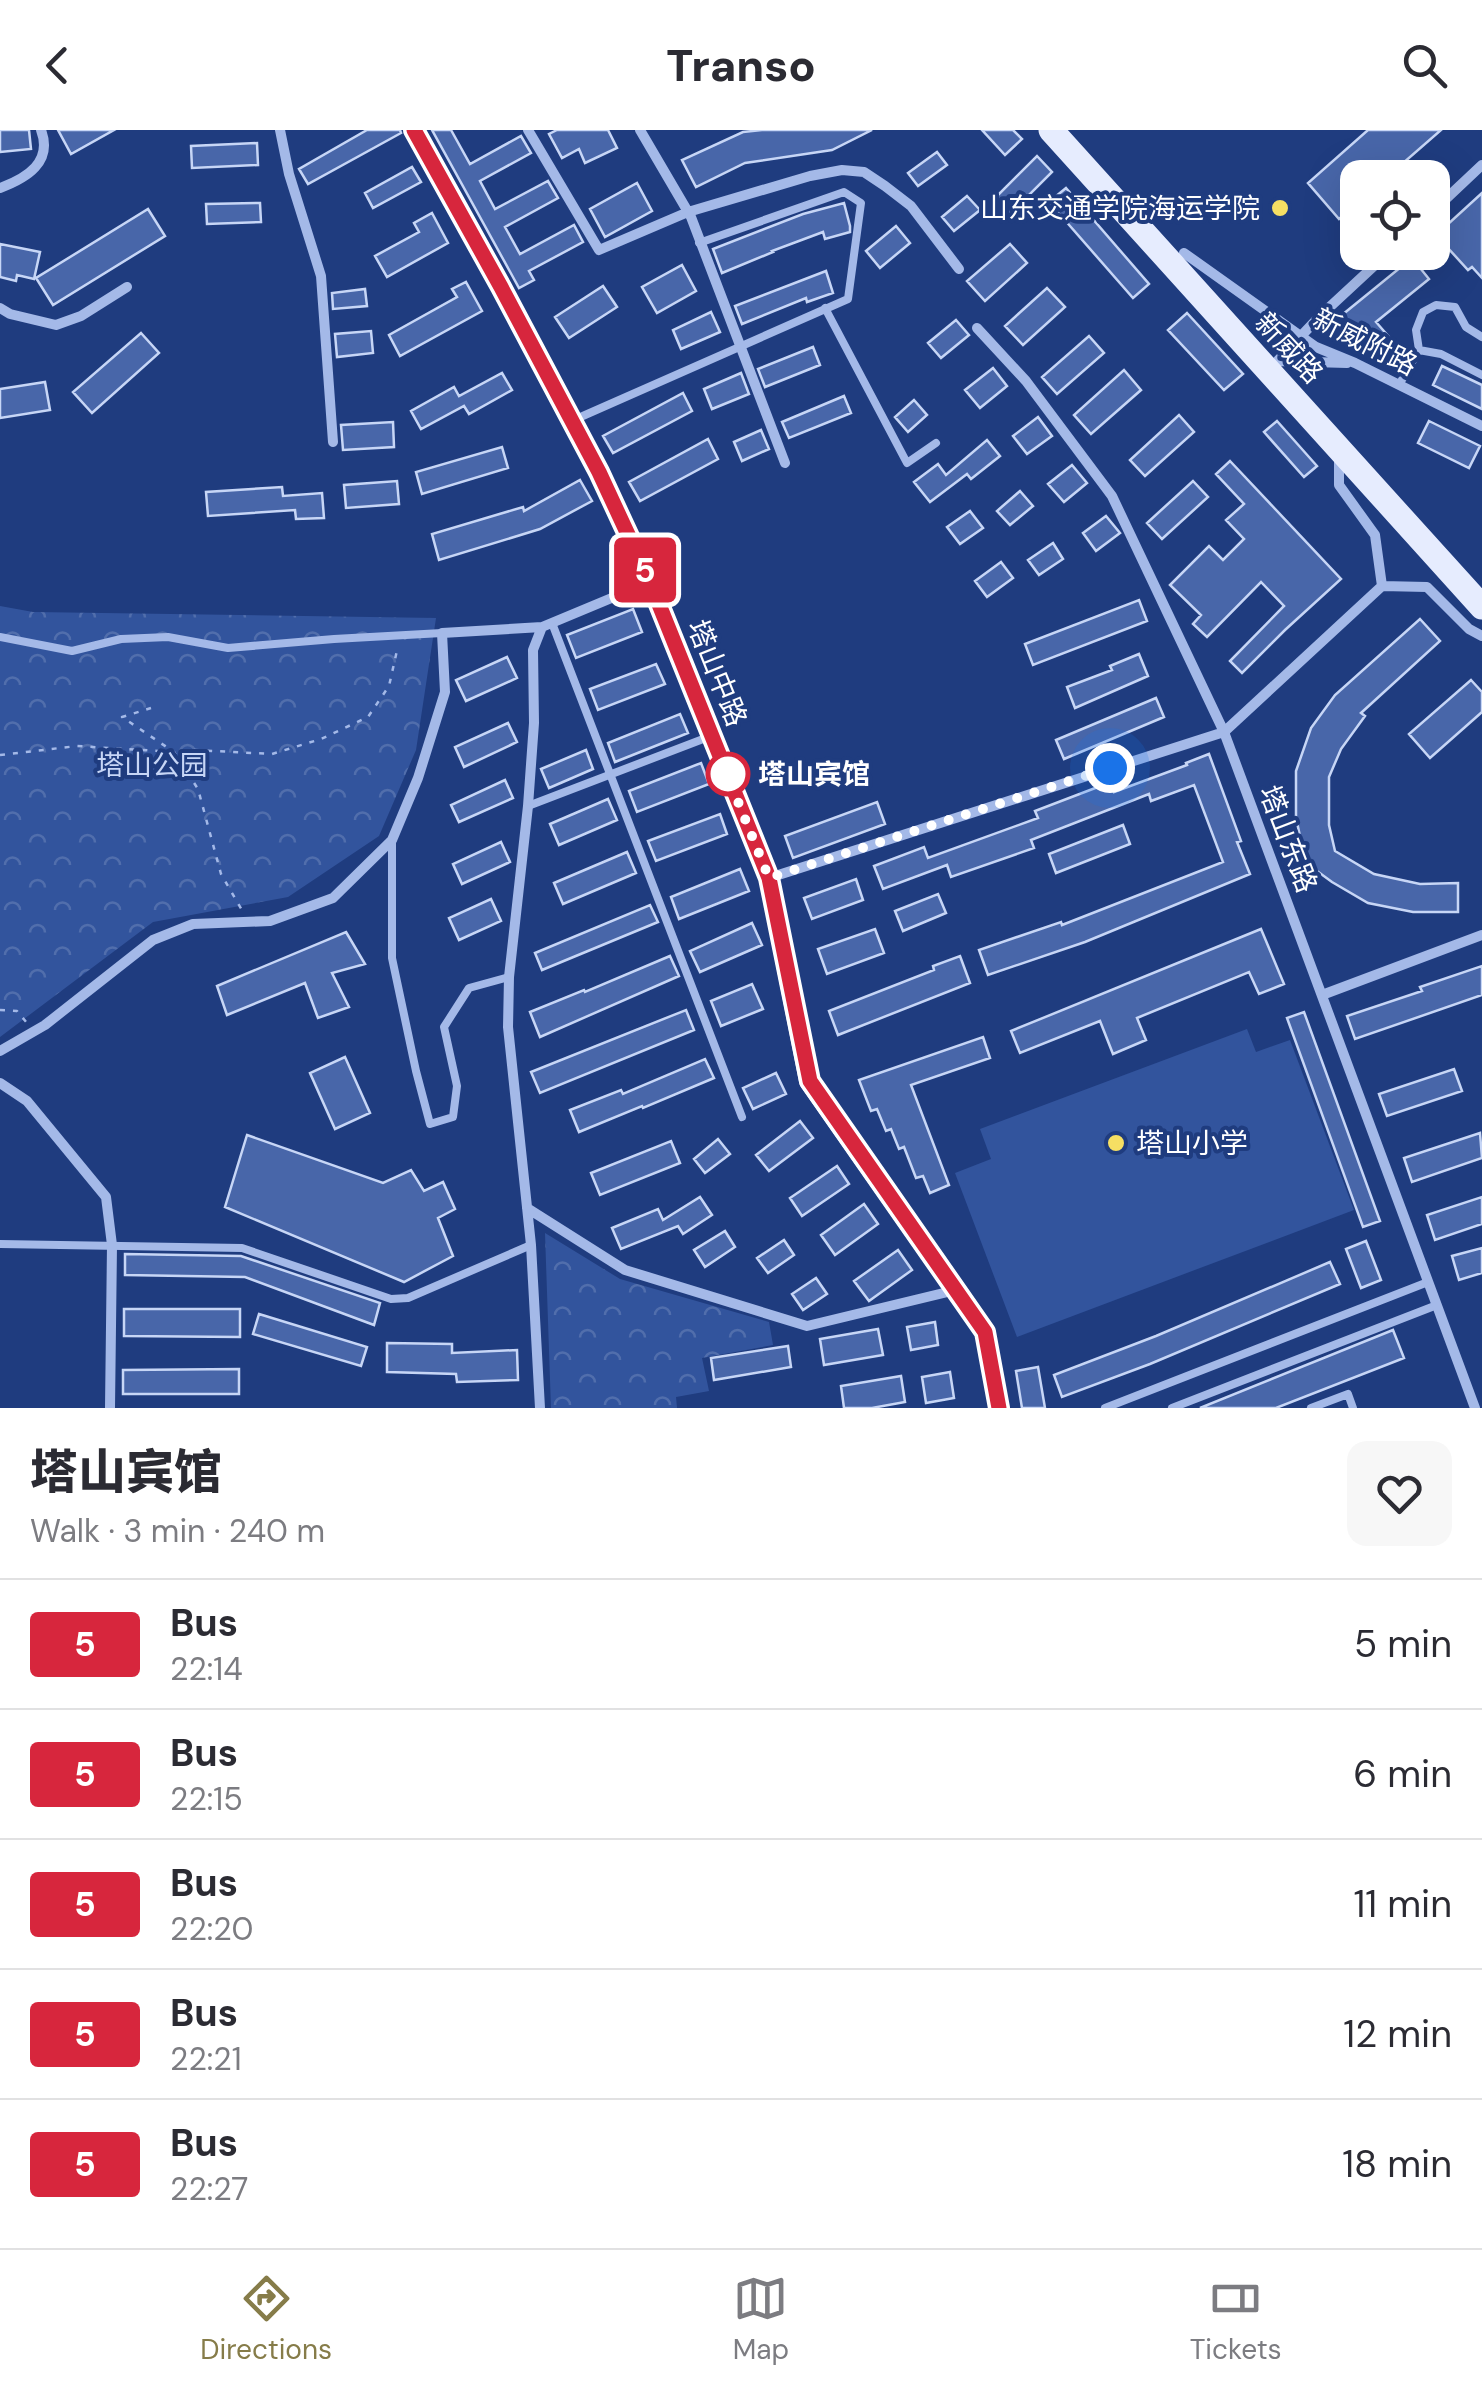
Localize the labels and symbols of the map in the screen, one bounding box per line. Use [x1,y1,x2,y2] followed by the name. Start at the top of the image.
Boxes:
[980,190,1260,227] place label: 山东交通学院海运学院
[1269,197,1291,219] marker: 山东交通学院海运学院
[1307,300,1423,384] street label: 新威附路
[1247,305,1331,391] street label: 新威路
[612,538,678,602] line badge: 5
[679,614,755,732] street label: 塔山中路
[1085,743,1135,793] your location
[96,747,208,784] park label: 塔山公园
[707,753,749,795] marker: 塔山宾馆
[758,756,870,793] place label: 塔山宾馆
[1251,780,1325,898] street label: 塔山东路
[1136,1125,1248,1162] place label: 塔山小学
[1105,1132,1127,1154] marker: 塔山小学

